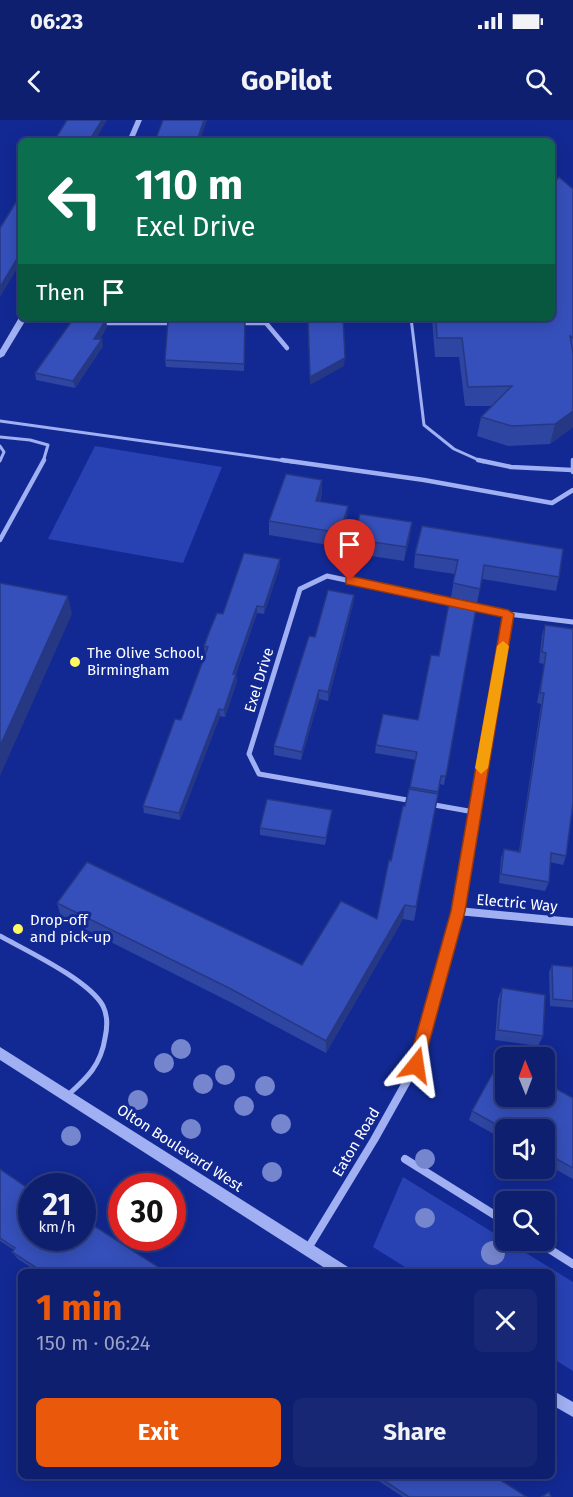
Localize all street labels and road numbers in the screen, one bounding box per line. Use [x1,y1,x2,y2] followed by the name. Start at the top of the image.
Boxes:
[241,645,277,715] street label: Exel Drive
[476,890,559,916] street label: Electric Way
[113,1100,247,1196] street label: Olton Boulevard West
[328,1104,384,1180] street label: Eaton Road

